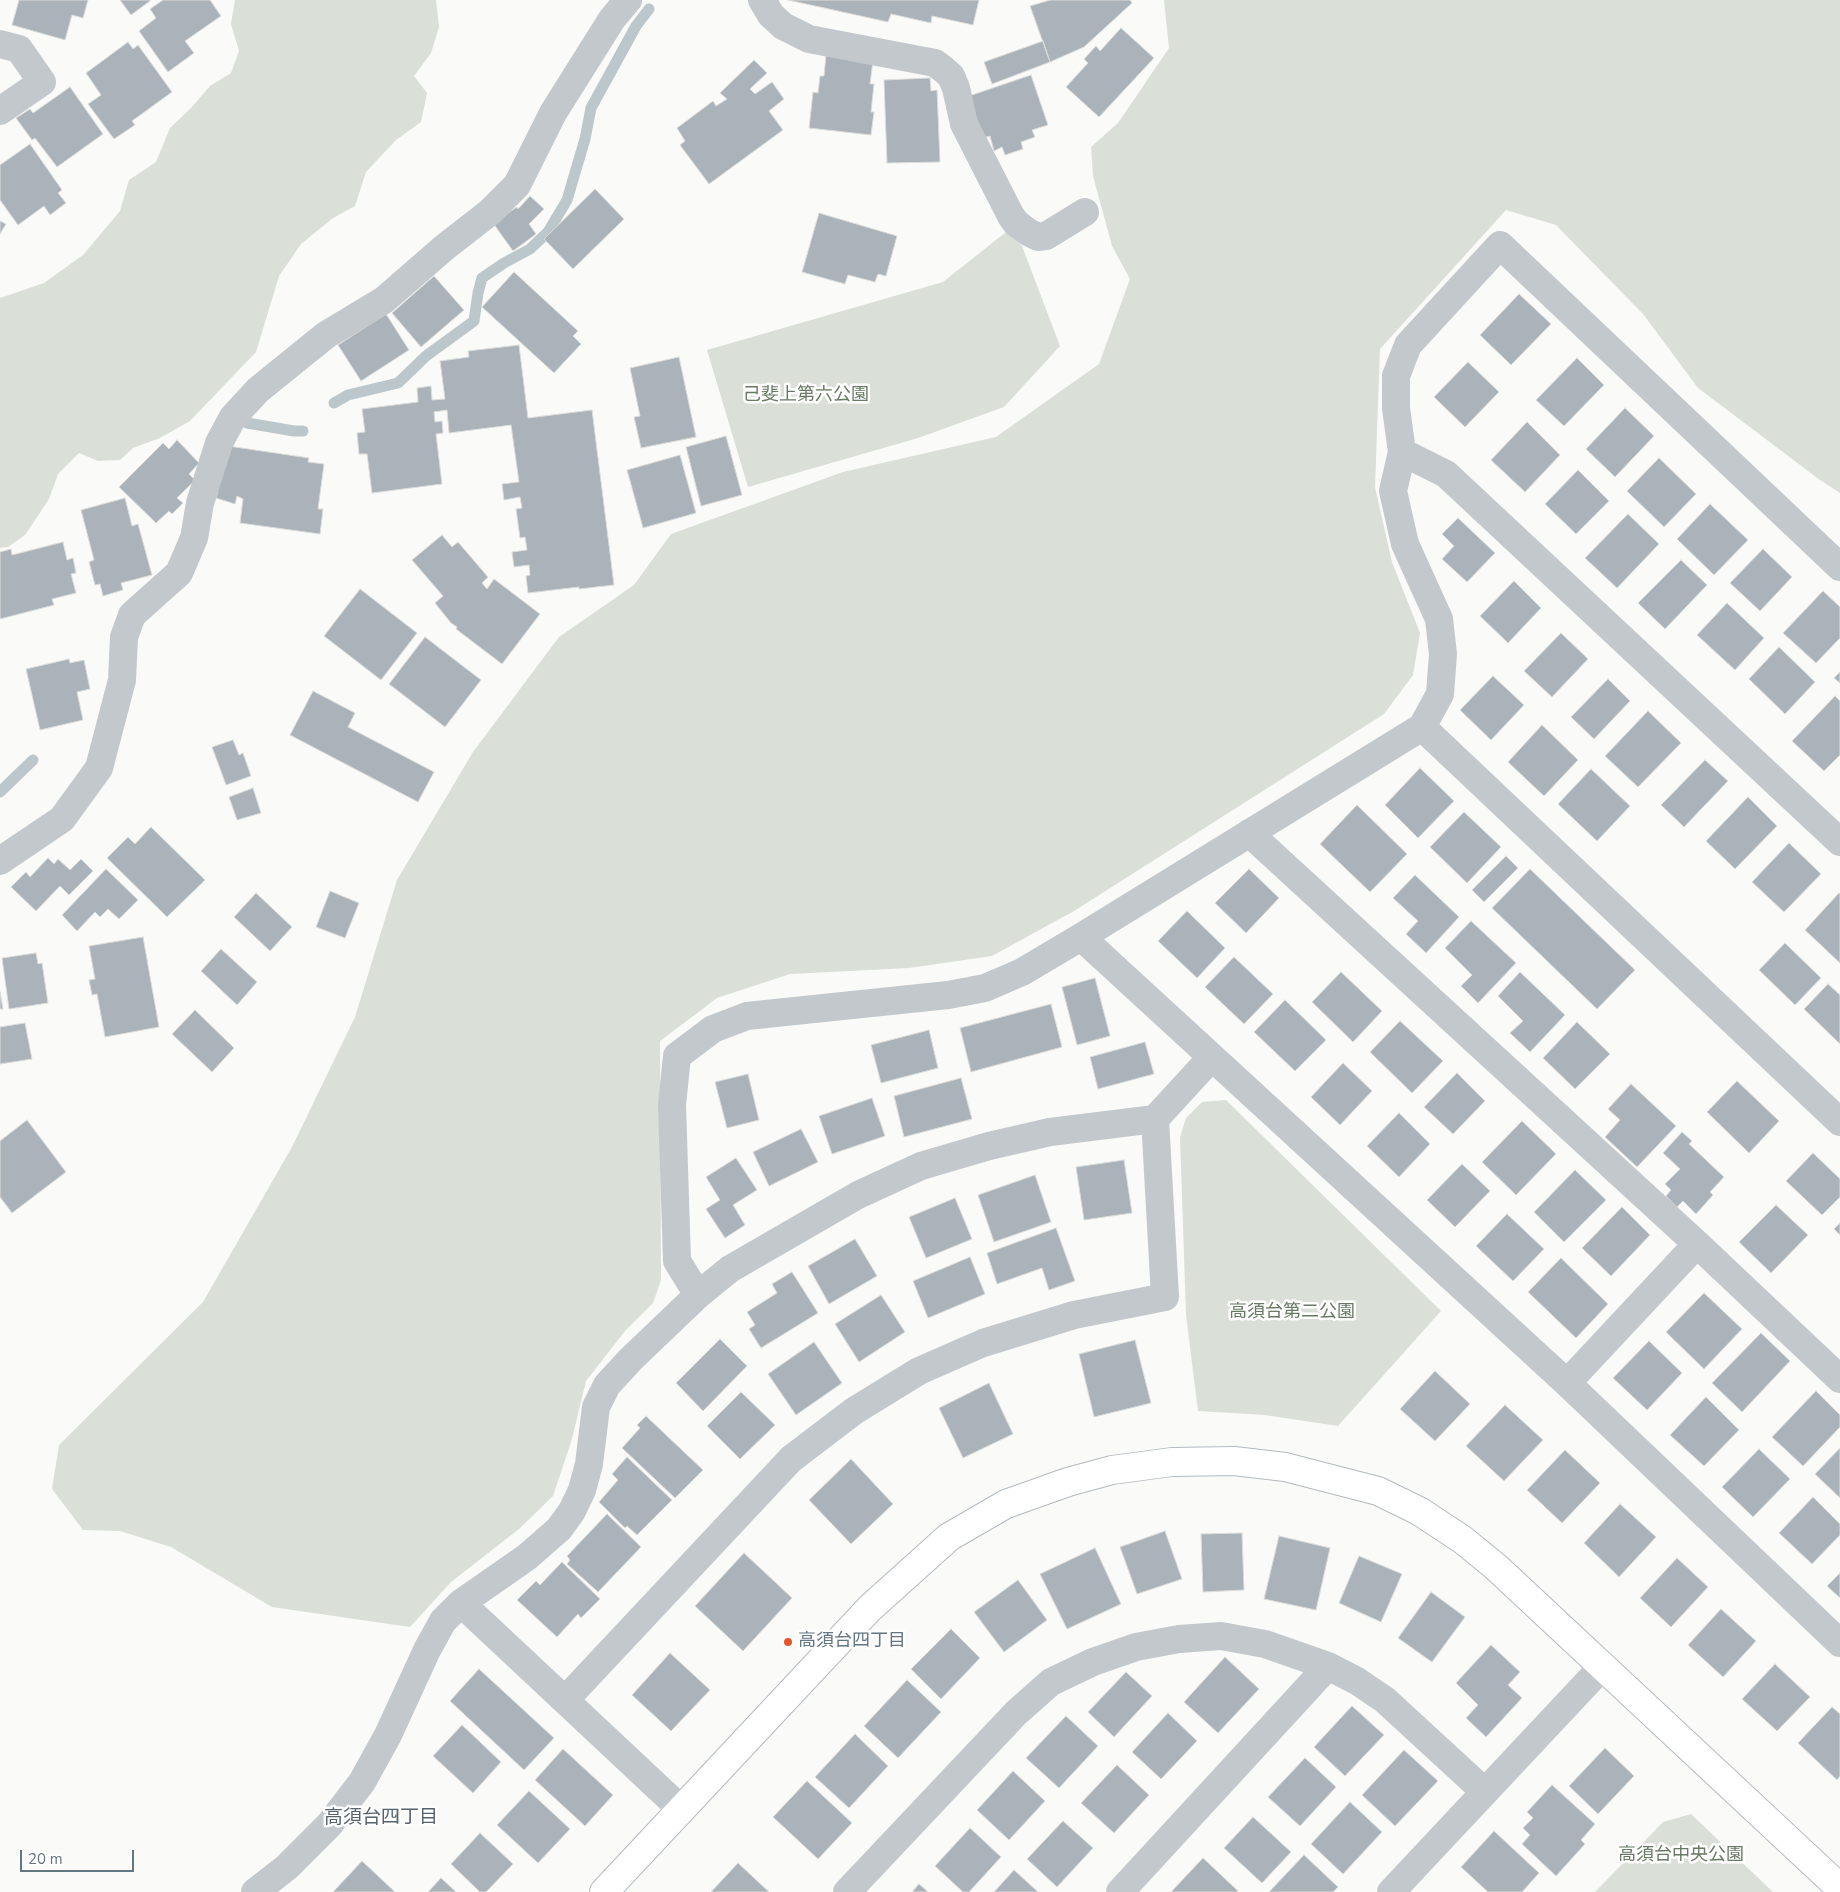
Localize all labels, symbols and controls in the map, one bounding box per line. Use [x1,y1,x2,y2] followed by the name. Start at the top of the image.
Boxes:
[743,385,869,407] park label: 己斐上第六公園
[1229,1302,1355,1324] park label: 高須台第二公園
[798,1631,906,1653] place label: 高須台四丁目
[782,1636,794,1648] marker: 高須台四丁目
[324,1807,438,1829] district label: 高須台四丁目
[22,1840,136,1872] scale bar
[1618,1845,1744,1867] park label: 高須台中央公園
[28,1849,63,1869] text: 20 m

